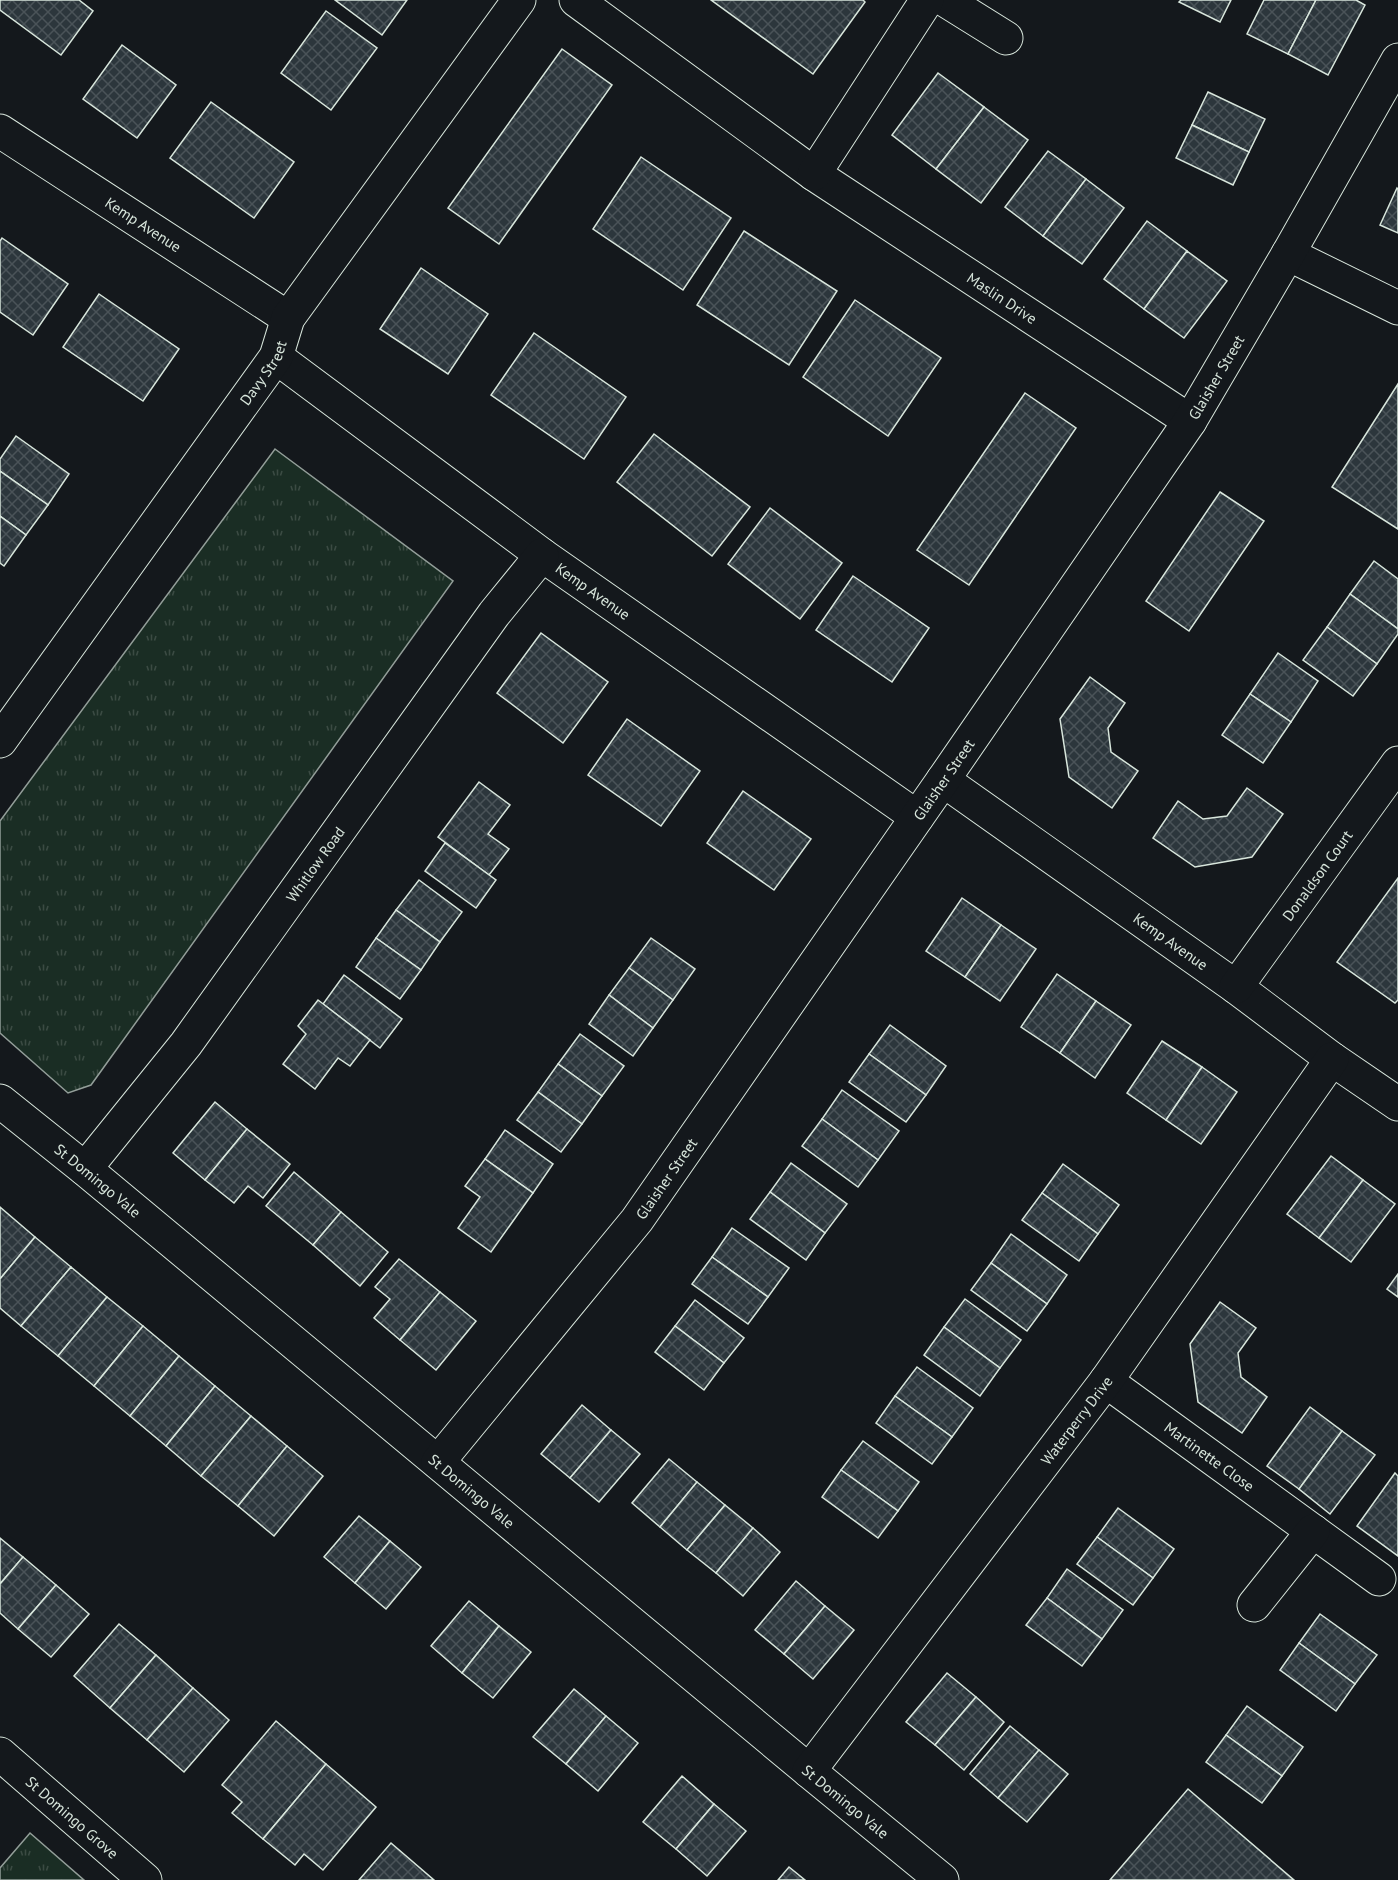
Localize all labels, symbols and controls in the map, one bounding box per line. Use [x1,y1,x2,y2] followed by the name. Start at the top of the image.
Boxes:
[102,193,185,256] street label: Kemp Avenue
[964,268,1041,328] street label: Maslin Drive
[1184,331,1248,423] street label: Glaisher Street
[235,338,290,409] street label: Davy Street
[552,558,634,623] street label: Kemp Avenue
[909,735,978,824] street label: Glaisher Street
[281,823,348,906] street label: Whitlow Road
[1278,826,1356,924] street label: Donaldson Court
[1130,908,1212,974] street label: Kemp Avenue
[631,1134,701,1223] street label: Glaisher Street
[51,1139,145,1221] street label: St Domingo Vale
[1036,1372,1116,1468] street label: Waterperry Drive
[1161,1417,1258,1495] street label: Martinette Close
[425,1449,519,1532] street label: St Domingo Vale
[799,1760,893,1842] street label: St Domingo Vale
[22,1772,123,1862] street label: St Domingo Grove

